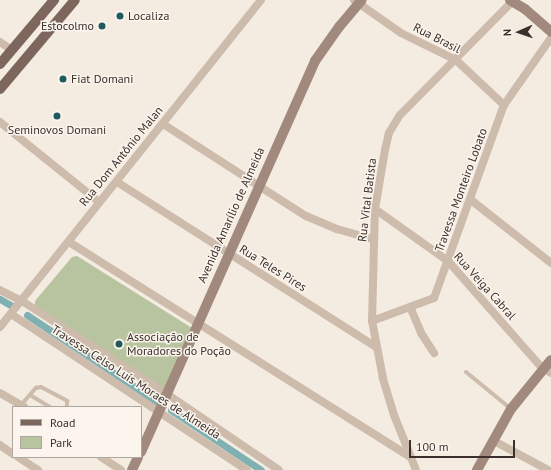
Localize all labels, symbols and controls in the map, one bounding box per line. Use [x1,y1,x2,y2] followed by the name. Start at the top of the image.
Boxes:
[128,9,169,23] place label: Localiza
[115,11,125,21] marker: Localiza
[499,12,539,52] north arrow
[41,19,94,33] place label: Estocolmo
[411,20,463,56] street label: Rua Brasil
[97,21,107,31] marker: Estocolmo
[500,29,514,36] text: N
[71,72,133,86] place label: Fiat Domani
[58,74,68,84] marker: Fiat Domani
[76,103,166,209] street label: Rua Dom Antônio Malan
[52,111,62,121] marker: Seminovos Domani
[8,123,106,137] place label: Seminovos Domani
[432,126,490,254] street label: Travessa Monteiro Lobato
[194,145,268,285] street label: Avenida Amarílio de Almeida
[355,157,379,243] street label: Rua Vital Batista
[237,242,309,294] street label: Rua Teles Pires
[451,249,519,323] street label: Rua Veiga Cabral
[49,322,223,442] street label: Travessa Celso Luís Moraes de Almeida
[127,330,231,358] place label: Associação de Moradores do Poção
[114,339,124,349] marker: Associação de Moradores do Poção
[12,406,142,458] legend
[50,415,75,430] text: Road
[411,432,517,458] scale bar
[50,435,72,450] text: Park
[416,439,449,454] text: 100 m

